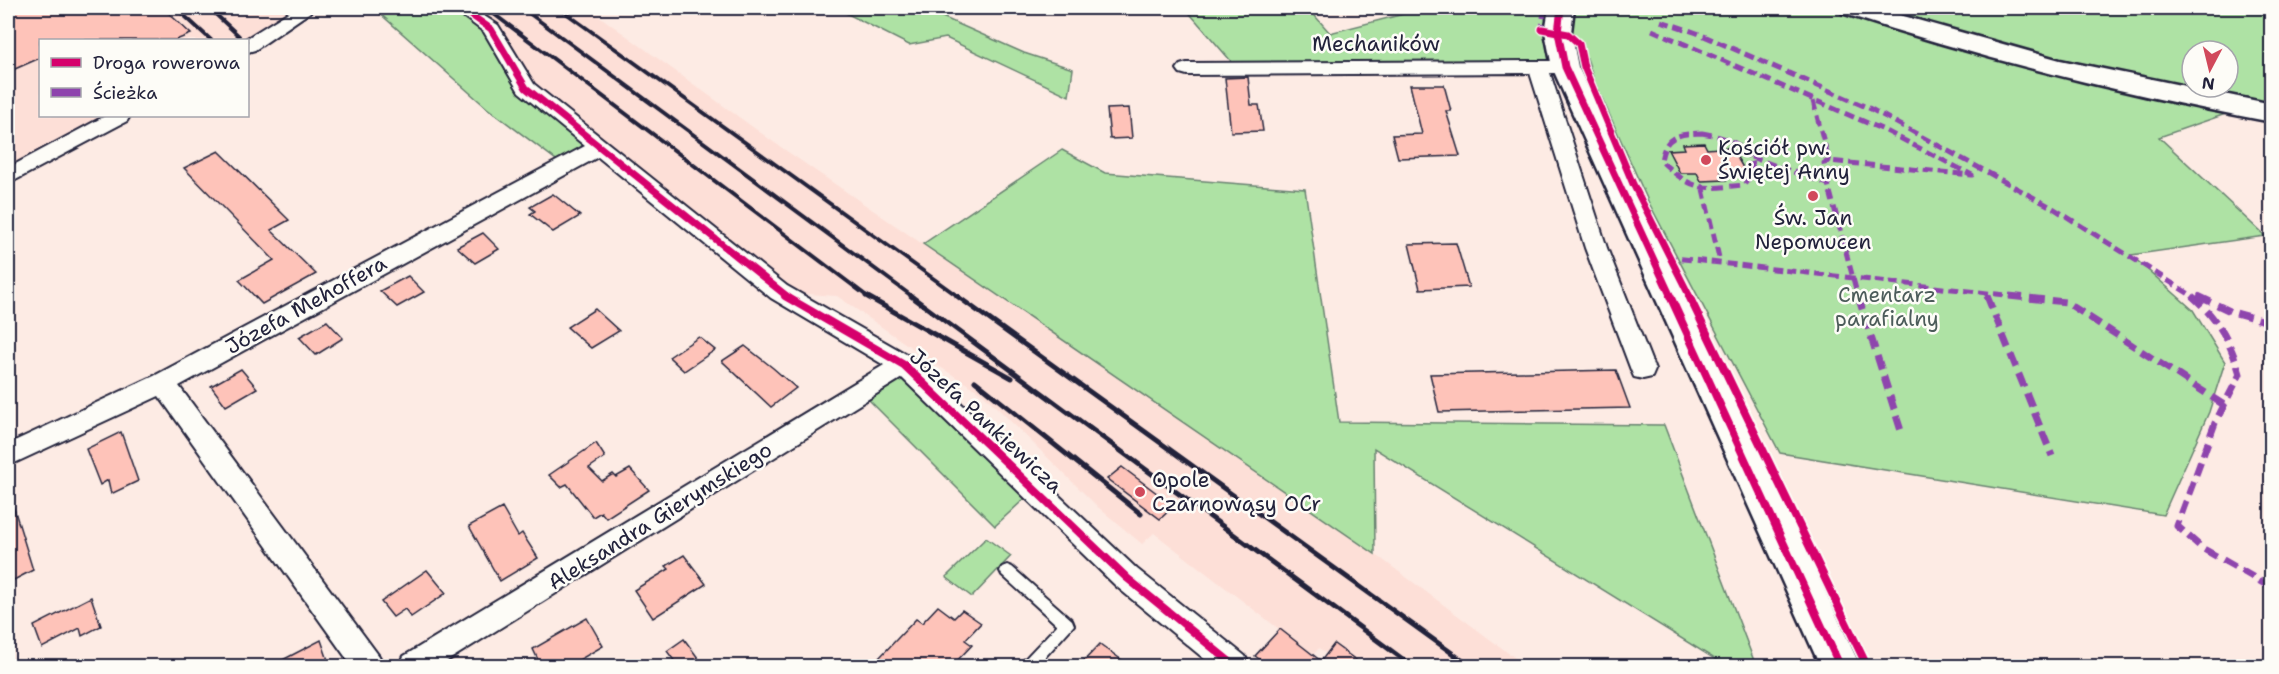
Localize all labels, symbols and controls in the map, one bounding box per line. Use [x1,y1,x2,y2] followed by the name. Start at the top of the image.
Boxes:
[1312,30,1440,58] street label: Mechaników
[39,39,249,117] legend
[2180,39,2240,99] north arrow
[93,51,240,75] text: Droga rowerowa
[2201,72,2216,95] text: N
[93,81,157,105] text: Ścieżka
[1718,134,1850,186] place label: Kościół pw. Świętej Anny
[1699,153,1713,167] marker: Kościół pw. Świętej Anny
[1806,189,1820,203] marker: Św. Jan Nepomucen
[1755,203,1872,256] place label: Św. Jan Nepomucen
[221,249,391,361] street label: Józefa Mehoffera
[1835,281,1939,333] park label: Cmentarz parafialny
[903,343,1069,499] street label: Józefa Pankiewicza
[543,435,777,597] street label: Aleksandra Gierymskiego
[1152,466,1321,518] place label: Opole Czarnowąsy OCr
[1133,485,1147,499] marker: Opole Czarnowąsy OCr

